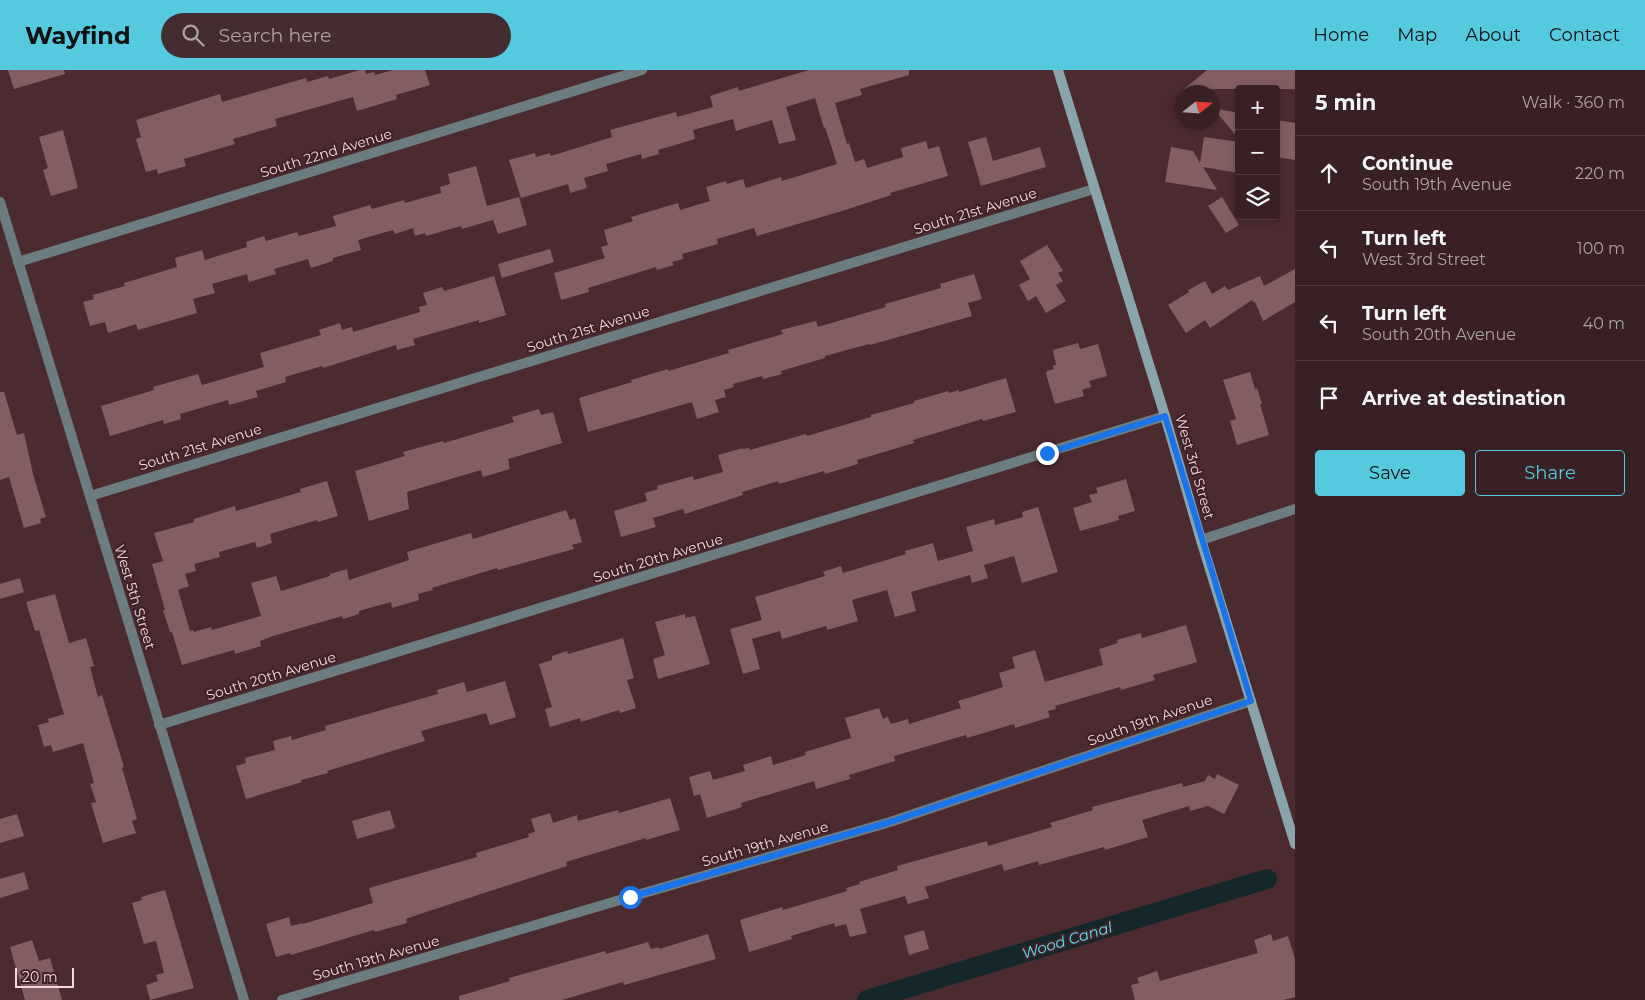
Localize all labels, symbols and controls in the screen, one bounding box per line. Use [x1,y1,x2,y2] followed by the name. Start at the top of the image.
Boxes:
[161,13,511,58] search box
[25,21,131,50] text: Wayfind
[179,21,207,49] icon: search
[219,24,332,47] text: Search here
[1313,24,1369,46] text: Home
[1397,24,1437,46] text: Map
[1465,24,1521,46] text: About
[1549,24,1620,46] text: Contact
[1175,85,1220,130] north arrow
[1235,85,1280,220] map controls
[1235,85,1280,130] button: +
[1315,90,1376,115] text: 5 min
[1522,93,1625,112] text: Walk · 360 m
[258,124,394,182] street label: South 22nd Avenue
[1235,130,1280,175] button: −
[1362,152,1453,175] text: Continue
[1315,159,1343,187] icon: ahead
[1575,164,1625,183] text: 220 m
[1235,175,1280,220] button: layers
[1362,175,1512,194] text: South 19th Avenue
[911,184,1039,238] street label: South 21st Avenue
[1362,227,1447,250] text: Turn left
[1315,234,1343,262] icon: left
[1577,239,1625,258] text: 100 m
[1362,250,1486,269] text: West 3rd Street
[524,302,652,356] street label: South 21st Avenue
[1362,302,1447,325] text: Turn left
[1315,309,1343,337] icon: left
[1583,314,1625,333] text: 40 m
[1362,325,1516,344] text: South 20th Avenue
[1315,384,1343,412] icon: arrive
[1362,387,1566,410] text: Arrive at destination
[1171,412,1219,522] street label: West 3rd Street
[136,420,264,474] street label: South 21st Avenue
[1036,442,1059,465] route end
[1315,450,1465,496] button: Save
[1475,450,1625,496] button: Share
[591,530,725,586] street label: South 20th Avenue
[111,542,160,652] street label: West 5th Street
[204,648,338,704] street label: South 20th Avenue
[1085,690,1215,750] street label: South 19th Avenue
[700,817,830,871] street label: South 19th Avenue
[619,886,642,909] route start
[1020,917,1114,963] water label: Wood Canal
[311,931,441,985] street label: South 19th Avenue
[15,965,74,988] scale bar
[22,968,58,986] text: 20 m

